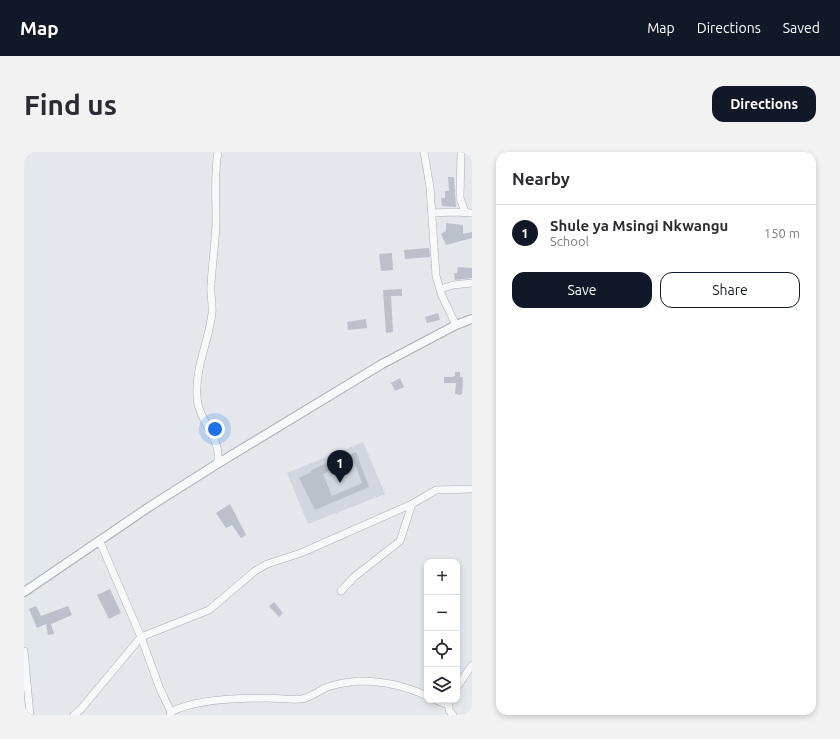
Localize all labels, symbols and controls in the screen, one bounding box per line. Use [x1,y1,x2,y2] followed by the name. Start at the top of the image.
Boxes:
[20,17,59,39] text: Map
[647,20,675,36] text: Map
[697,20,761,36] text: Directions
[783,20,820,36] text: Saved
[712,86,816,122] button: Directions
[24,89,117,120] text: Find us
[512,169,570,188] text: Nearby
[550,217,728,234] text: Shule ya Msingi Nkwangu
[521,226,529,240] text: 1
[764,226,800,240] text: 150 m
[550,234,589,248] text: School
[512,272,652,308] button: Save
[660,272,800,308] button: Share
[205,419,225,439] your location
[327,450,353,483] pin: 1
[424,559,460,703] map controls
[424,559,460,595] button: +
[424,595,460,631] button: −
[424,631,460,667] button: locate
[424,667,460,703] button: layers

